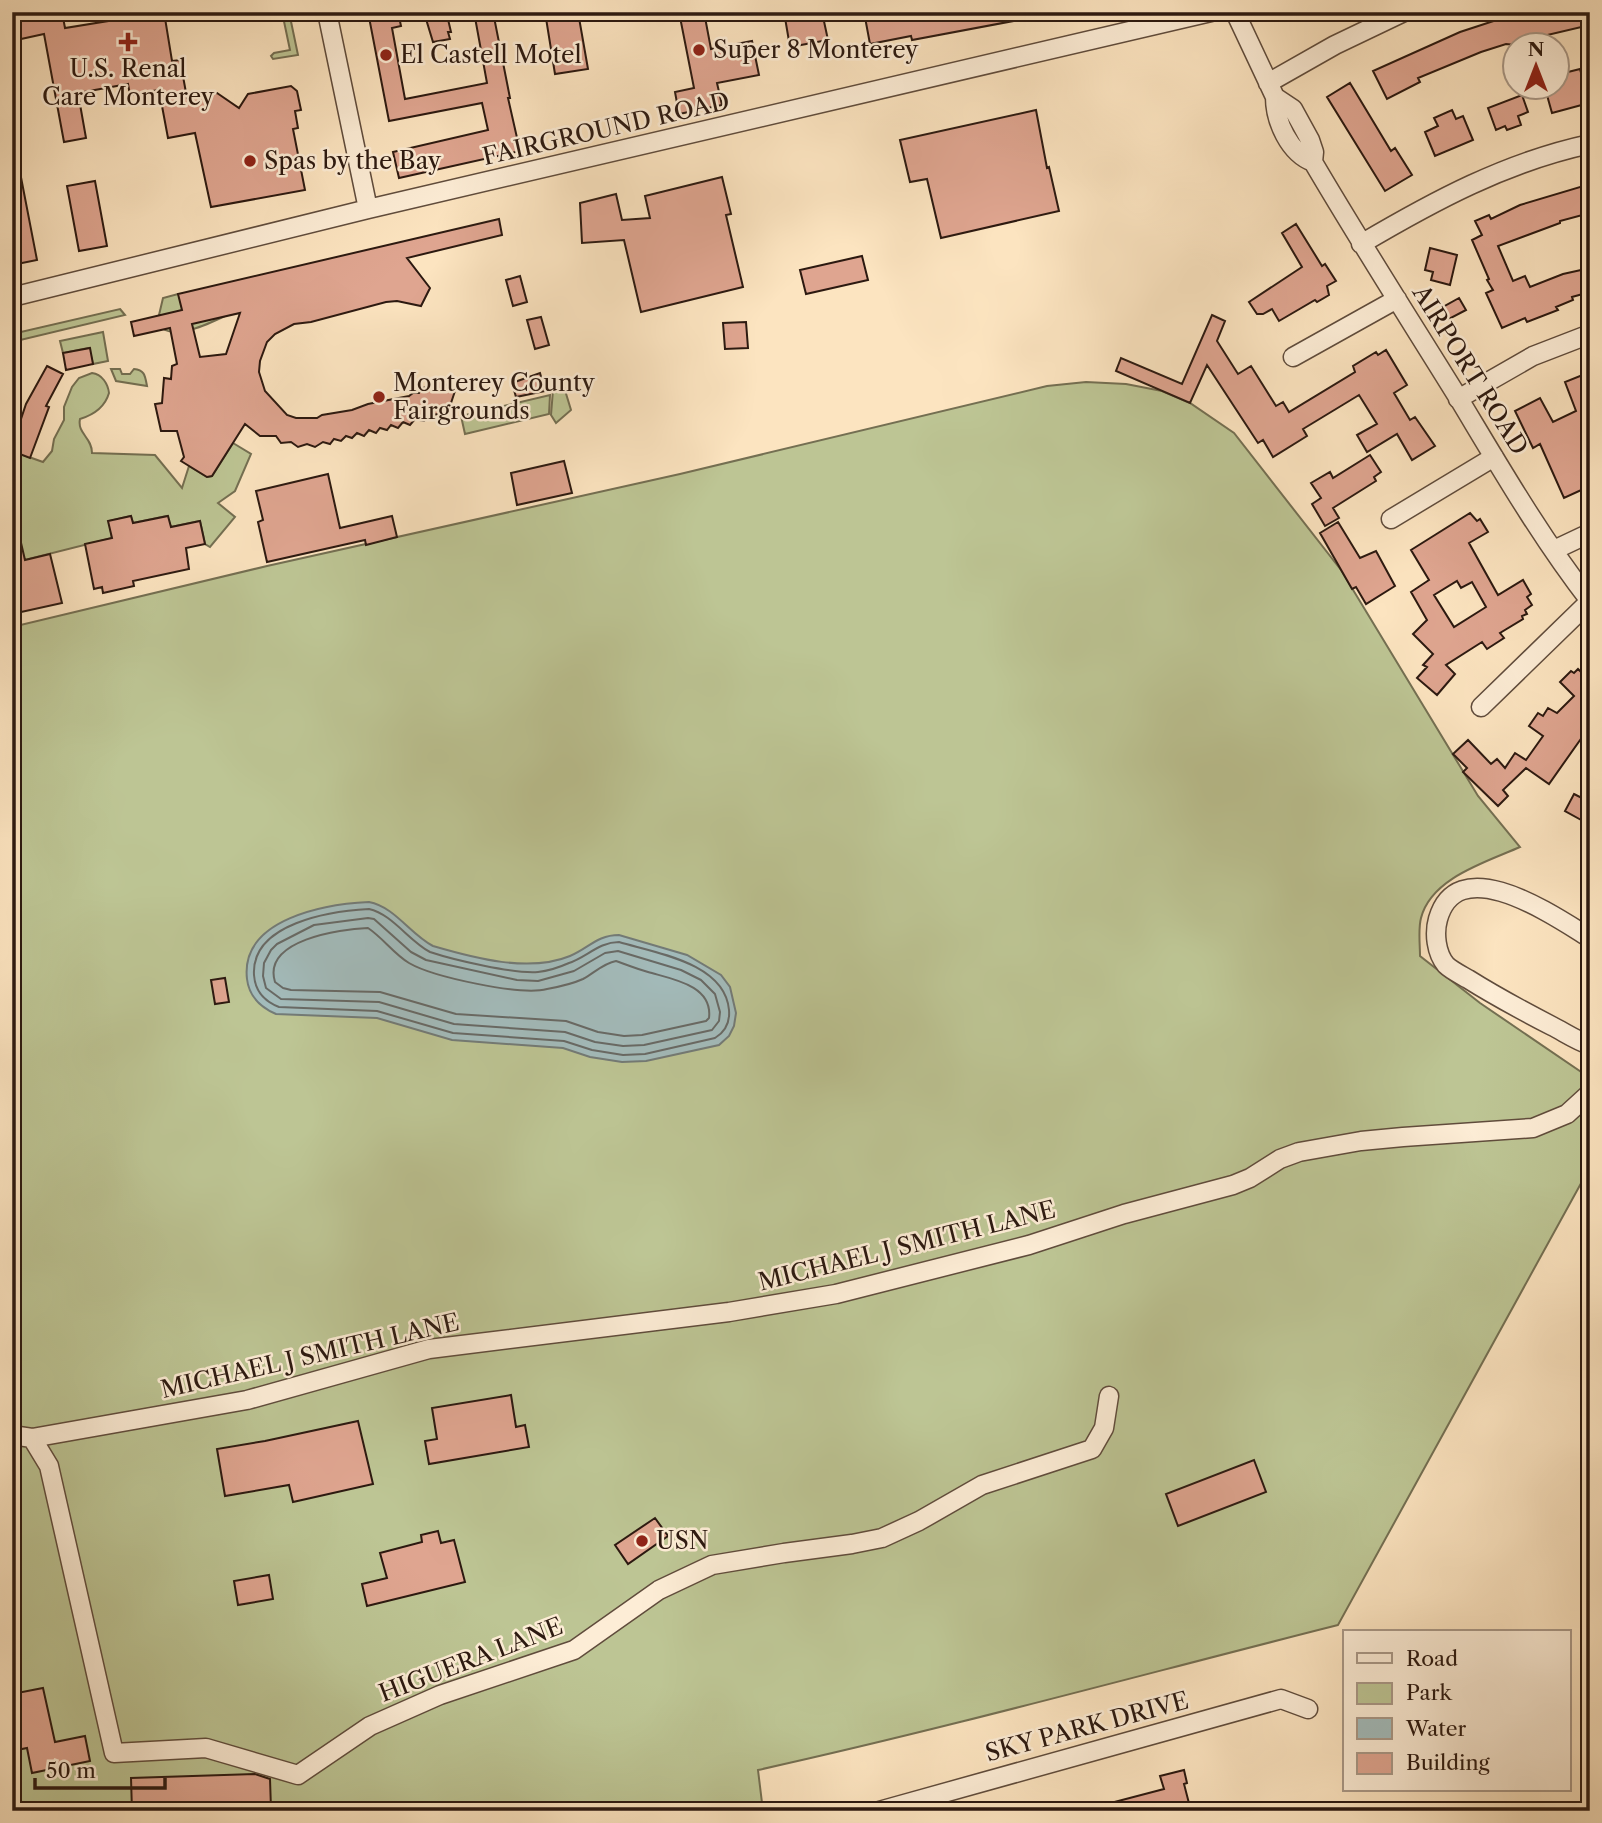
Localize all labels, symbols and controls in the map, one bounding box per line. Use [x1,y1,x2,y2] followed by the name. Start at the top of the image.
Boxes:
[118,32,138,52] marker: U.S. Renal Care Monterey
[1500,32,1570,102] north arrow
[713,35,919,64] place label: Super 8 Monterey
[1528,38,1544,61] text: N
[400,40,582,69] place label: El Castell Motel
[691,42,707,58] marker: Super 8 Monterey
[378,47,394,63] marker: El Castell Motel
[42,54,215,111] place label: U.S. Renal Care Monterey
[480,86,732,171] street label: FAIRGROUND ROAD
[264,146,442,175] place label: Spas by the Bay
[242,153,258,169] marker: Spas by the Bay
[1406,279,1534,460] street label: AIRPORT ROAD
[393,368,596,425] place label: Monterey County Fairgrounds
[371,389,387,405] marker: Monterey County Fairgrounds
[755,1194,1059,1297] street label: MICHAEL J SMITH LANE
[158,1307,462,1404] street label: MICHAEL J SMITH LANE
[656,1526,709,1555] place label: USN
[634,1533,650,1549] marker: USN
[375,1611,567,1708] street label: HIGUERA LANE
[1343,1630,1570,1792] legend
[1406,1646,1458,1671] text: Road
[1406,1680,1452,1705] text: Park
[982,1685,1192,1768] street label: SKY PARK DRIVE
[1405,1716,1466,1741] text: Water
[35,1746,164,1790] scale bar
[1406,1750,1491,1775] text: Building
[46,1758,96,1783] text: 50 m

